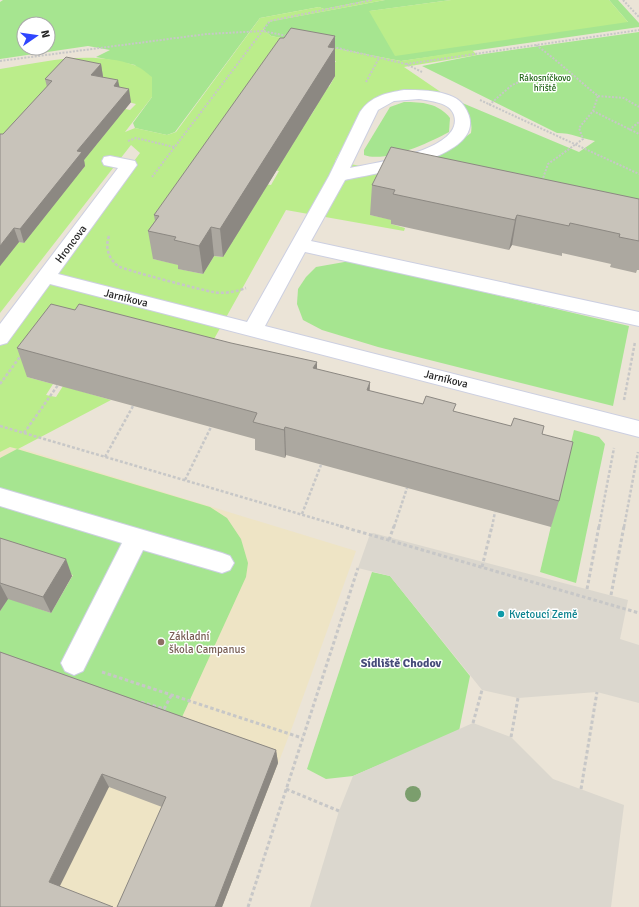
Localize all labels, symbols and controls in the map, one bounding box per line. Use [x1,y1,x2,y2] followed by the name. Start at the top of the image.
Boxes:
[16,16,56,56] north arrow
[38,29,52,39] text: N
[519,73,571,94] park label: Rákosníčkovo hřiště
[52,222,90,266] street label: Hroncova
[103,286,150,310] street label: Jarníkova
[423,367,470,391] street label: Jarníkova
[509,608,578,621] place label: Kvetoucí Země
[496,609,506,619] marker: Kvetoucí Země
[169,630,245,656] place label: Základní škola Campanus
[156,637,166,647] marker: Základní škola Campanus
[361,656,442,671] district label: Sídliště Chodov

